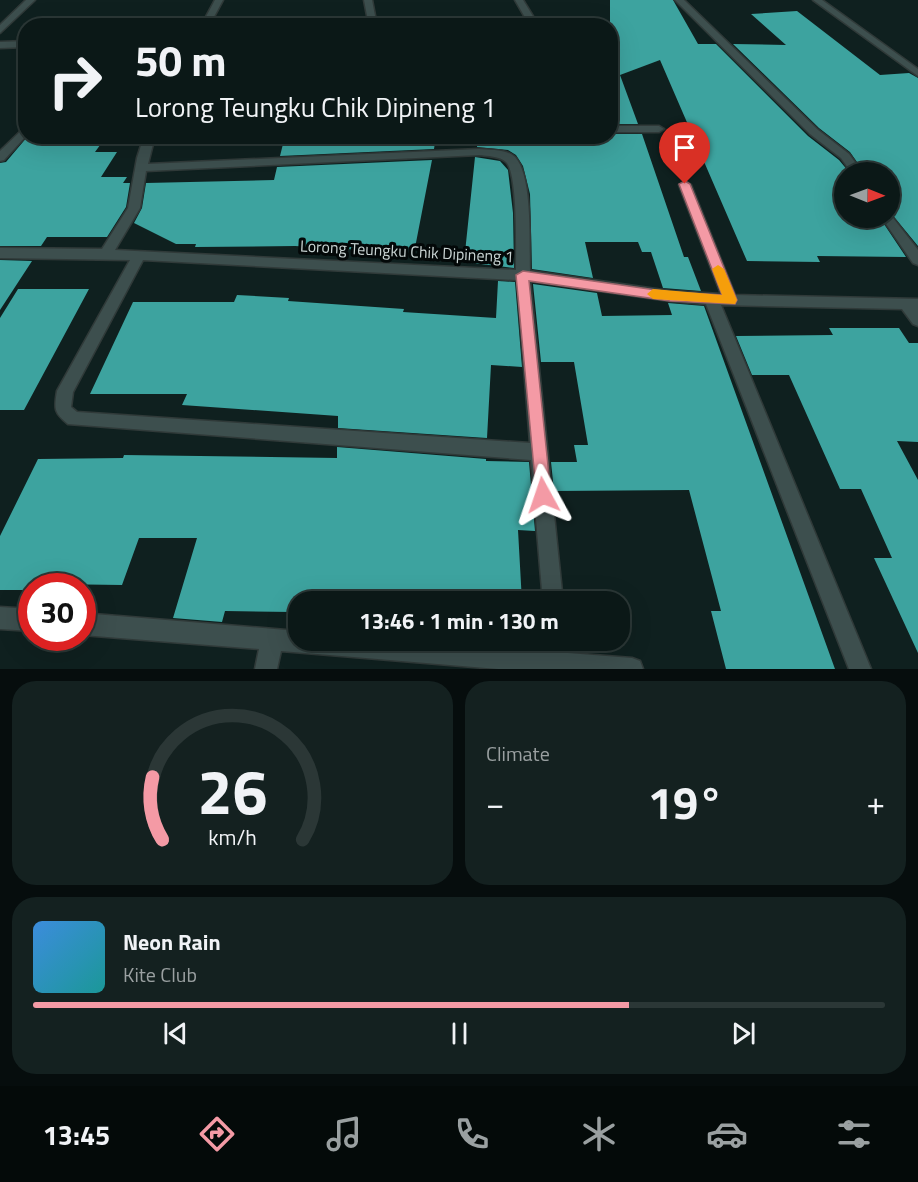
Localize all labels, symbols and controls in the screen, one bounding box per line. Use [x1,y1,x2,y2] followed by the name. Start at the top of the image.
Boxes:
[135,28,227,92] text: 50 m
[36,42,114,120] icon: right
[135,86,496,127] text: Lorong Teungku Chik Dipineng 1
[659,122,710,184] pin
[668,131,701,164] icon: arrive
[834,162,900,228] north arrow
[834,162,900,228] map controls
[300,233,514,269] street label: Lorong Teungku Chik Dipineng 1
[511,463,575,527] position arrow
[18,573,96,651] speed limit sign: 30
[359,604,559,638] text: 13:46 · 1 min · 130 m
[486,738,550,769] text: Climate
[198,743,267,838] text: 26
[648,768,723,836] text: 19°
[486,778,504,828] text: −
[867,778,885,828] text: +
[208,821,257,853] text: km/h
[123,925,221,959] text: Neon Rain
[123,959,197,990] text: Kite Club
[159,1017,192,1050] icon: previous
[443,1017,476,1050] icon: pause
[727,1017,760,1050] icon: next
[196,1113,238,1155] icon: directions
[323,1113,365,1155] icon: music
[451,1113,493,1155] icon: phone
[578,1113,620,1155] icon: climate
[706,1113,748,1155] icon: car
[833,1113,875,1155] icon: filters
[43,1114,110,1155] text: 13:45

